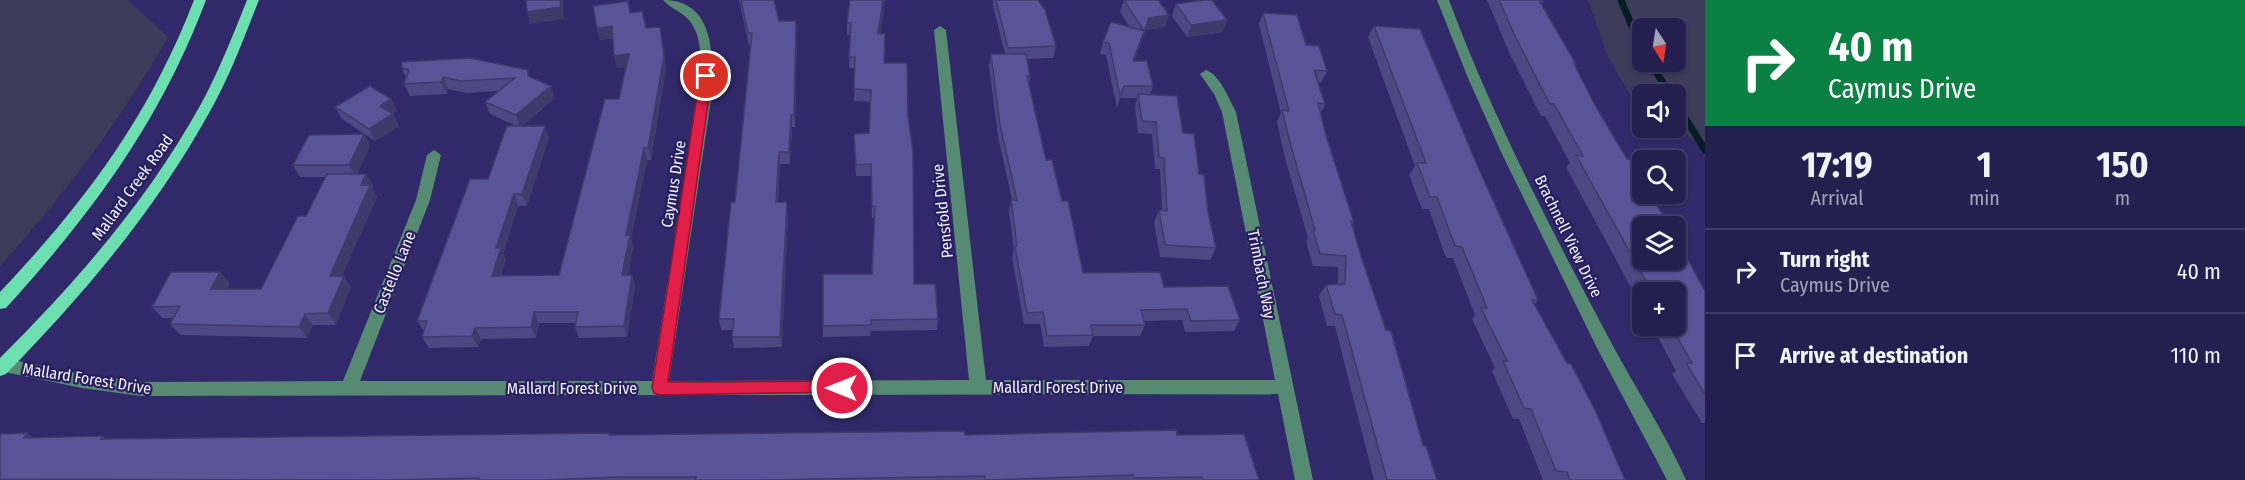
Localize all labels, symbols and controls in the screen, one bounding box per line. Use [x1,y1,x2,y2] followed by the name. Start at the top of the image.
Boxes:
[1632,18,1686,72] north arrow
[1632,18,1686,336] map controls
[1828,22,1913,72] text: 40 m
[1729,24,1807,102] icon: right
[680,50,731,101] pin
[689,59,722,92] icon: arrive
[1828,73,1976,105] text: Caymus Drive
[1632,84,1686,138] button: sound
[88,131,177,244] street label: Mallard Creek Road
[657,139,690,229] street label: Caymus Drive
[1801,143,1873,187] text: 17:19
[1977,143,1992,187] text: 1
[2096,143,2149,187] text: 150
[1632,150,1686,204] button: search
[928,163,957,259] street label: Pensfold Drive
[1531,172,1606,301] street label: Brachnell View Drive
[1810,186,1863,210] text: Arrival
[1969,186,2000,210] text: min
[2115,186,2130,210] text: m
[1632,216,1686,270] button: layers
[369,228,420,316] street label: Castello Lane
[1244,228,1280,321] street label: Trimbach Way
[1780,246,1869,273] text: Turn right
[1729,255,1762,288] icon: right
[2177,258,2221,285] text: 40 m
[1780,273,1890,297] text: Caymus Drive
[1632,282,1686,336] button: +
[1729,339,1762,372] icon: arrive
[1780,342,1968,369] text: Arrive at destination
[2171,342,2221,369] text: 110 m
[810,356,874,420] position arrow
[21,359,153,398] street label: Mallard Forest Drive
[993,378,1123,397] street label: Mallard Forest Drive
[507,379,637,398] street label: Mallard Forest Drive

